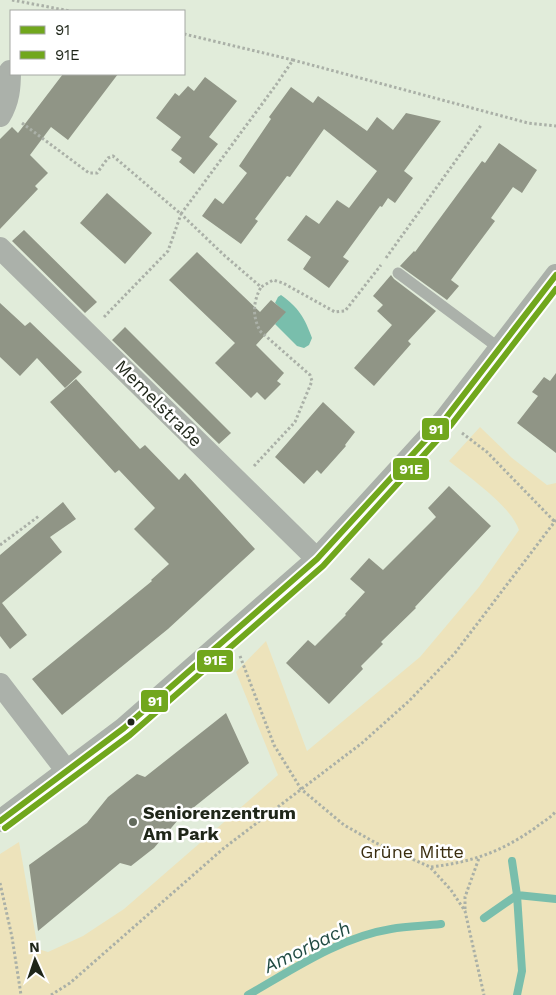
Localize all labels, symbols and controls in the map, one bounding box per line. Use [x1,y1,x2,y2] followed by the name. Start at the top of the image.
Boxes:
[10,10,185,75] legend
[55,21,70,39] text: 91
[55,46,80,64] text: 91E
[111,355,207,451] street label: Memelstraße
[421,417,450,441] line badge: 91
[429,421,443,437] text: 91
[392,457,430,481] line badge: 91E
[399,461,423,477] text: 91E
[196,649,234,673] line badge: 91E
[203,652,227,668] text: 91E
[140,689,169,713] line badge: 91
[148,693,162,709] text: 91
[126,717,136,727] unlabelled marker
[143,802,296,844] place label: Seniorenzentrum Am Park
[127,816,139,828] marker: Seniorenzentrum Am Park
[360,841,464,862] park label: Grüne Mitte
[259,916,354,978] water label: Amorbach
[10,935,60,985] north arrow
[29,939,40,955] text: N

